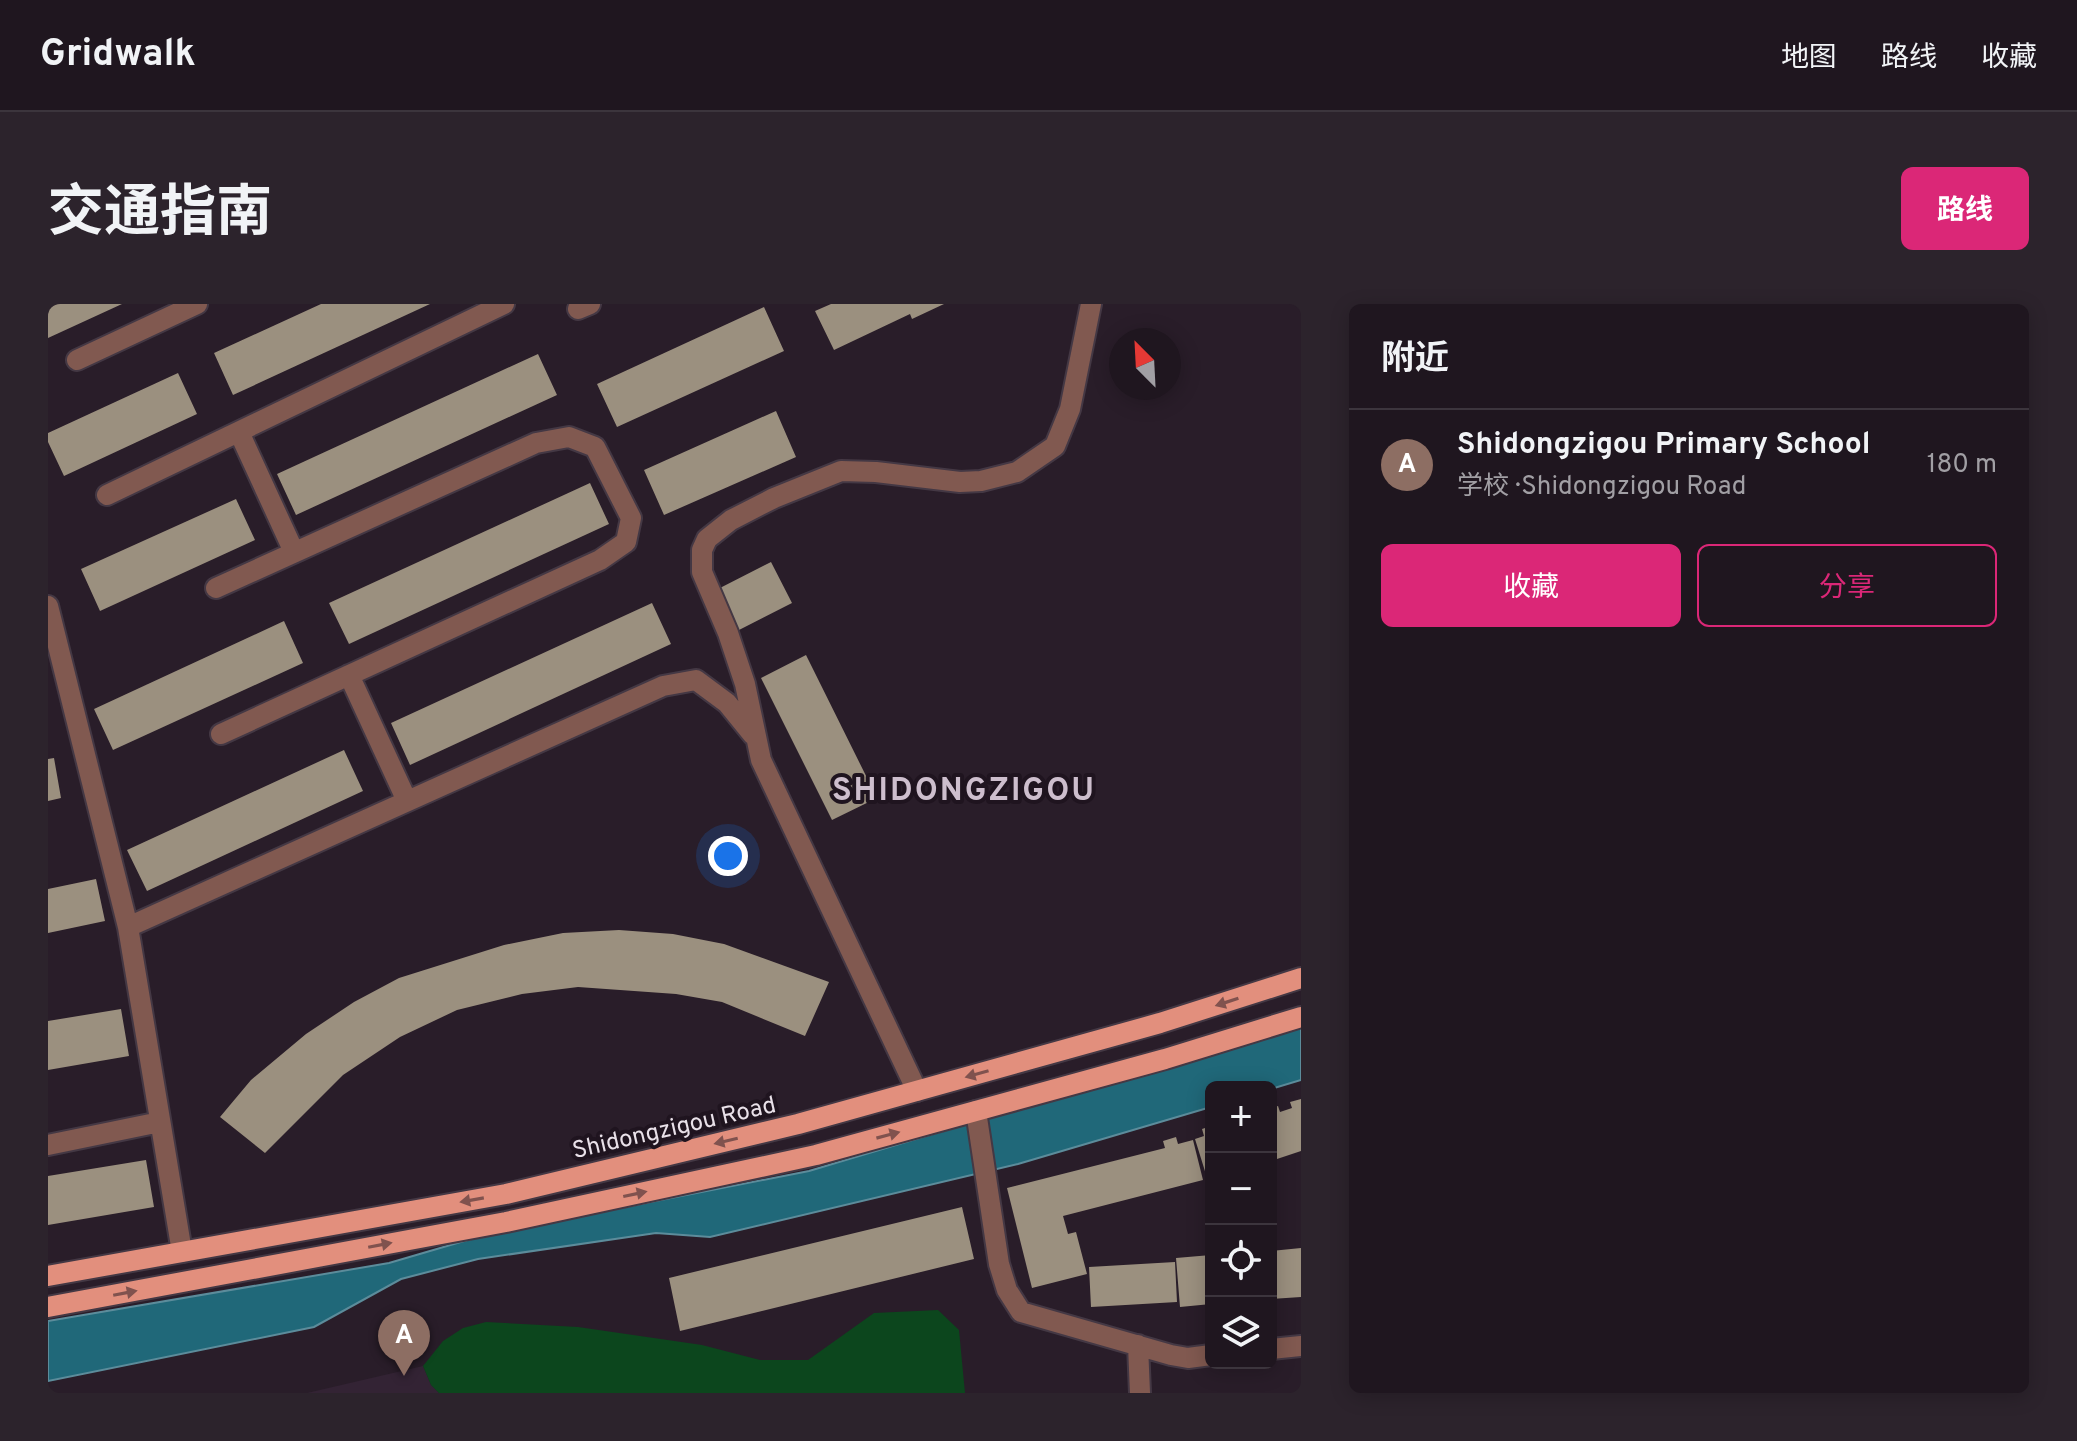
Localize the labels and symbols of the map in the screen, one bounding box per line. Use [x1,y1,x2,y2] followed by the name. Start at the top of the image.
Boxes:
[1109,328,1181,400] north arrow
[832,772,1096,812] district label: SHIDONGZIGOU
[708,836,748,876] your location
[1214,996,1238,1009] one-way arrow
[964,1068,988,1081] one-way arrow
[570,1091,779,1167] street label: Shidongzigou Road
[877,1128,901,1141] one-way arrow
[713,1135,738,1148] one-way arrow
[623,1187,648,1200] one-way arrow
[460,1194,485,1206] one-way arrow
[368,1239,393,1251] one-way arrow
[112,1286,137,1298] one-way arrow
[378,1310,430,1376] pin: A

